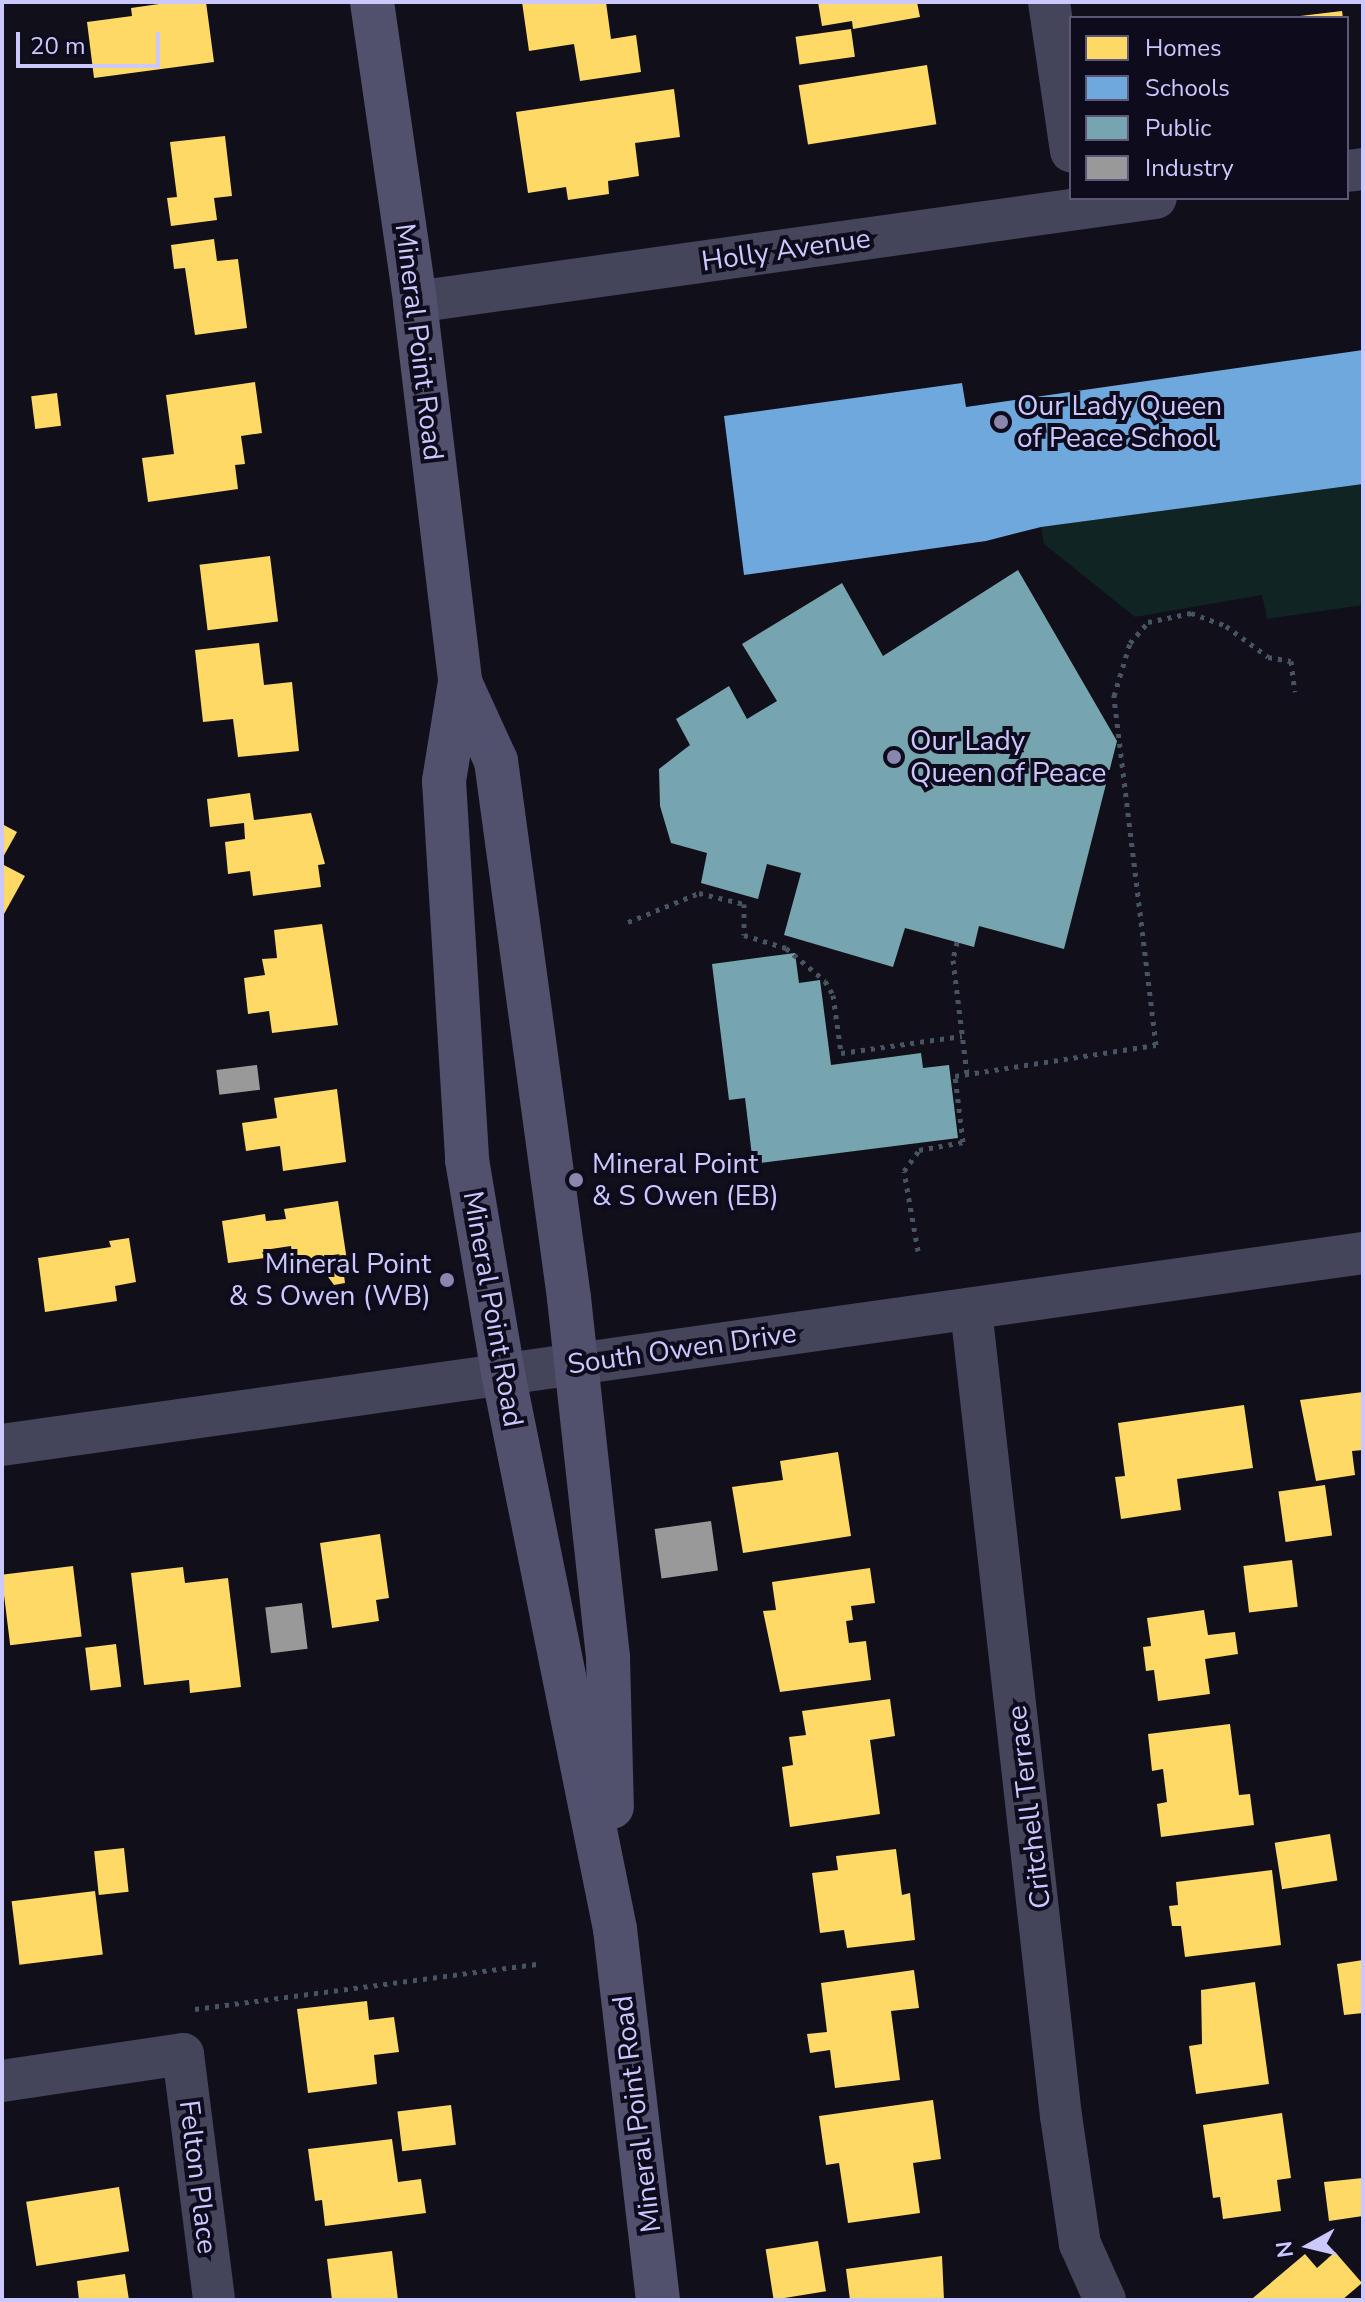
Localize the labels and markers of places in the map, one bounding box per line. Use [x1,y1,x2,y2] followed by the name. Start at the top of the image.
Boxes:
[1017,389,1222,455] place label: Our Lady Queen of Peace School
[992,413,1010,431] marker: Our Lady Queen of Peace School
[910,724,1106,790] place label: Our Lady Queen of Peace
[885,748,903,766] marker: Our Lady Queen of Peace
[592,1147,779,1213] place label: Mineral Point & S Owen (EB)
[567,1171,585,1189] marker: Mineral Point & S Owen (EB)
[229,1247,431,1313] place label: Mineral Point & S Owen (WB)
[438,1271,456,1289] marker: Mineral Point & S Owen (WB)

